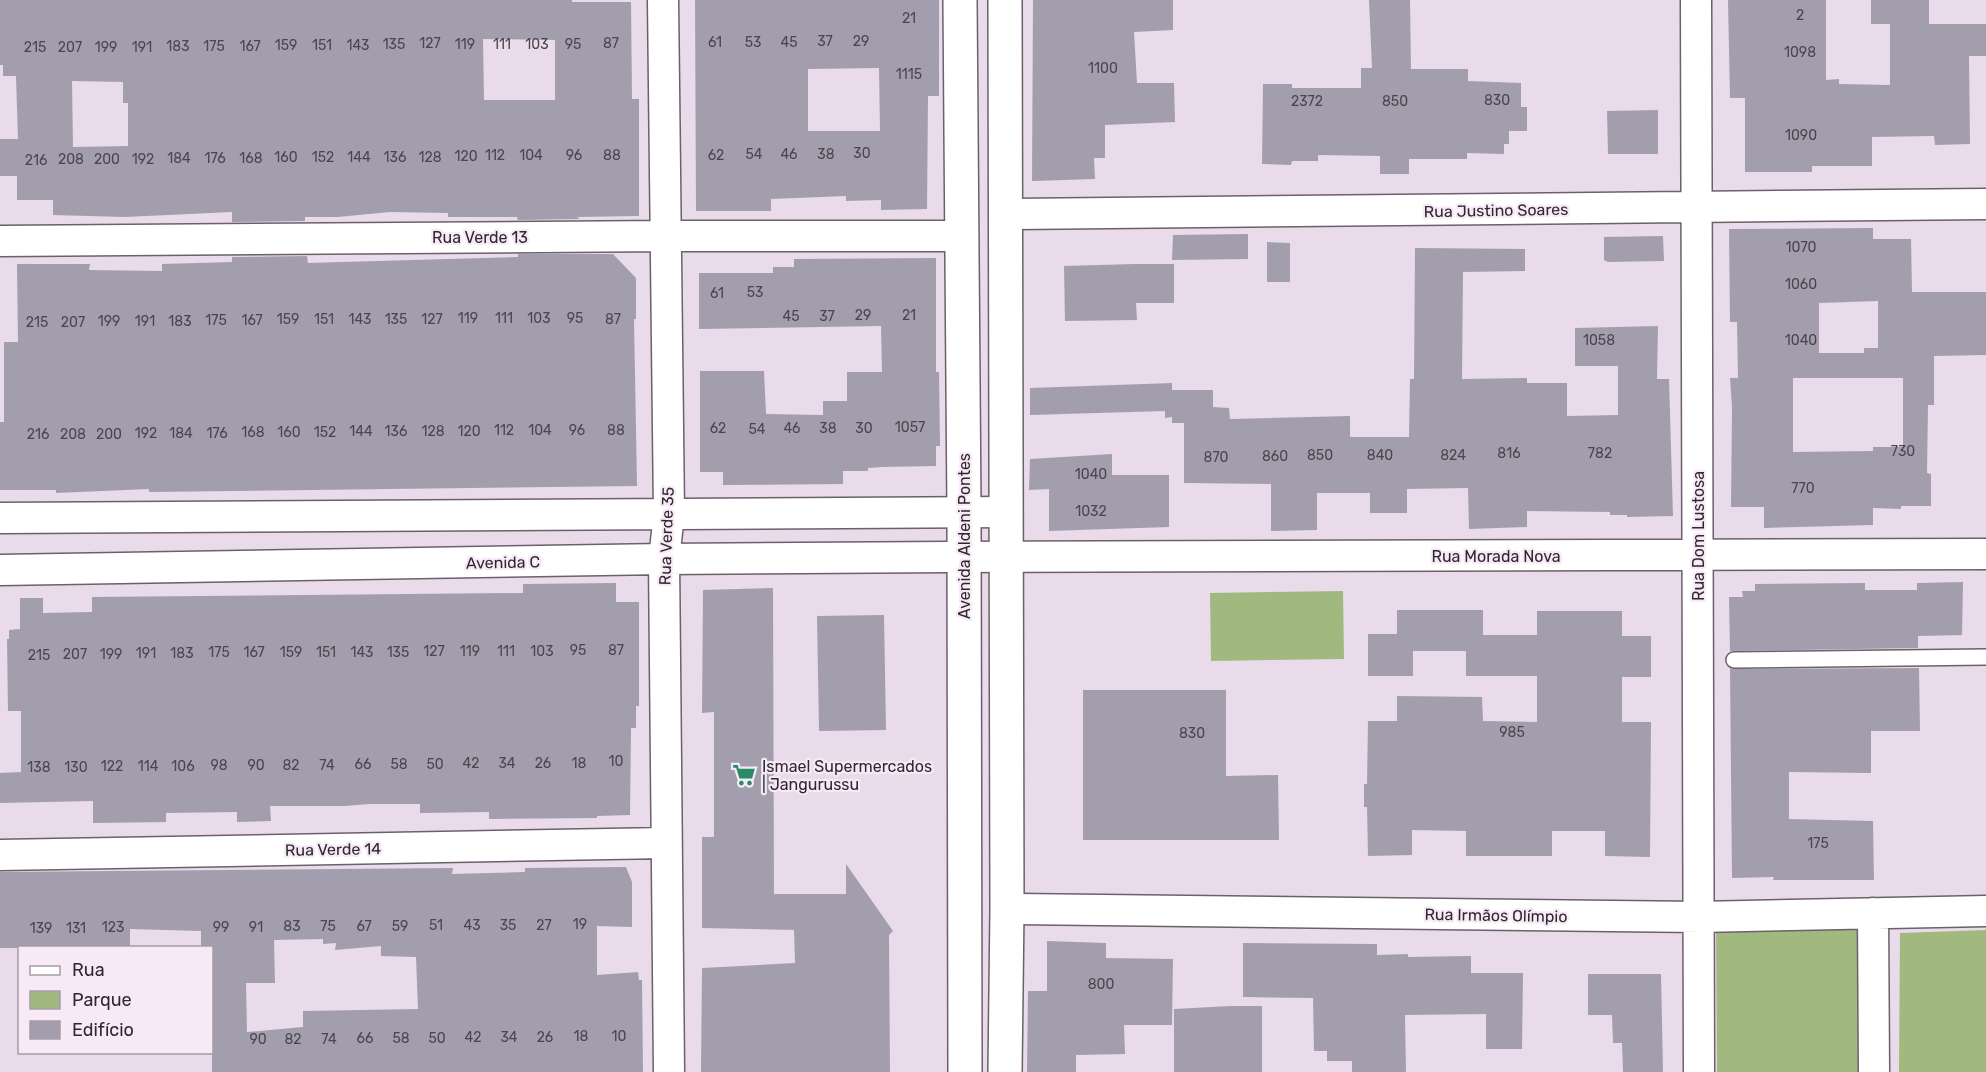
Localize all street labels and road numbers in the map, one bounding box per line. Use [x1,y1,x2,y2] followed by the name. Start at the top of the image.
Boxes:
[1424,200,1568,221] street label: Rua Justino Soares
[432,228,528,247] street label: Rua Verde 13
[955,453,974,619] street label: Avenida Aldeni Pontes
[1689,471,1708,601] street label: Rua Dom Lustosa
[655,486,678,586] street label: Rua Verde 35
[1431,547,1561,566] street label: Rua Morada Nova
[466,552,540,573] street label: Avenida C
[285,839,381,860] street label: Rua Verde 14
[1424,905,1568,926] street label: Rua Irmãos Olímpio

